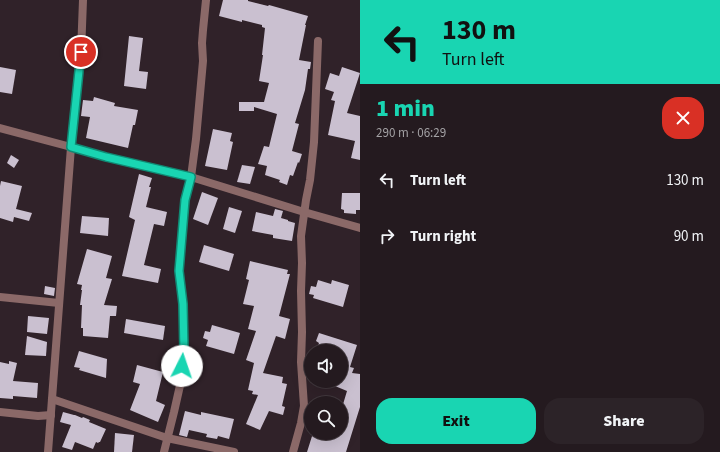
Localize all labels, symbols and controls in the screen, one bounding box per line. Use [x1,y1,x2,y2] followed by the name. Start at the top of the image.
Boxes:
[442,10,516,50] text: 130 m
[376,16,428,68] icon: left
[64,35,98,69] pin
[70,41,92,63] icon: arrive
[442,47,504,72] text: Turn left
[376,91,435,126] text: 1 min
[662,97,704,139] button: close
[376,124,446,142] text: 290 m · 06:29
[376,169,398,191] icon: left
[410,170,466,191] text: Turn left
[666,170,704,191] text: 130 m
[376,225,398,247] icon: right
[410,226,476,247] text: Turn right
[674,226,704,247] text: 90 m
[304,344,348,440] map controls
[304,344,348,388] button: sound
[161,345,203,387] position arrow
[304,396,348,440] button: search
[376,398,536,444] button: Exit
[544,398,704,444] button: Share

